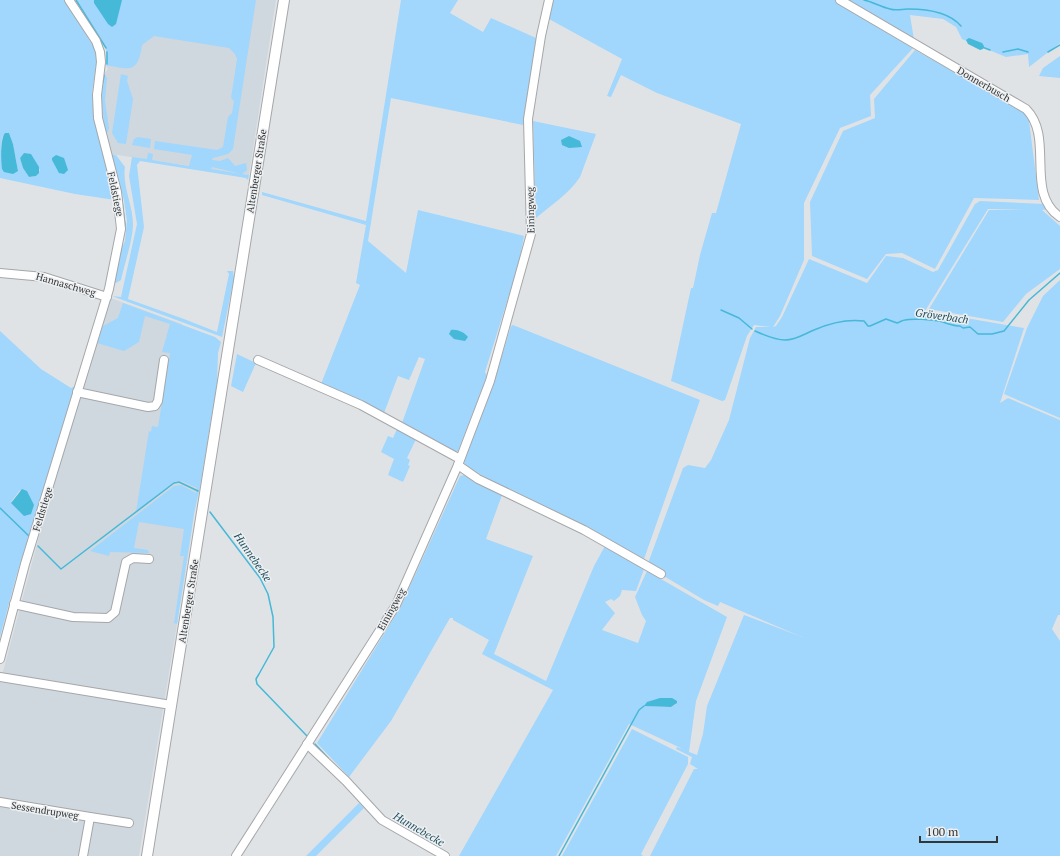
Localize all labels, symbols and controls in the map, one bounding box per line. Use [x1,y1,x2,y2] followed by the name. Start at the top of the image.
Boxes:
[955,64,1013,105] street label: Donnerbusch
[243,128,270,214] street label: Altenberger Straße
[104,171,127,218] street label: Feldstiege
[524,186,537,233] street label: Einingweg
[34,270,98,299] street label: Hannaschweg
[914,305,970,327] water label: Gröverbach
[30,486,55,533] street label: Feldstiege
[230,529,275,584] water label: Hunnebecke
[175,558,202,644] street label: Altenberger Straße
[374,585,409,633] street label: Einingweg
[10,799,80,822] street label: Sessendrupweg
[390,808,447,849] water label: Hunnebecke
[920,818,997,844] scale bar
[926,824,959,839] text: 100 m

